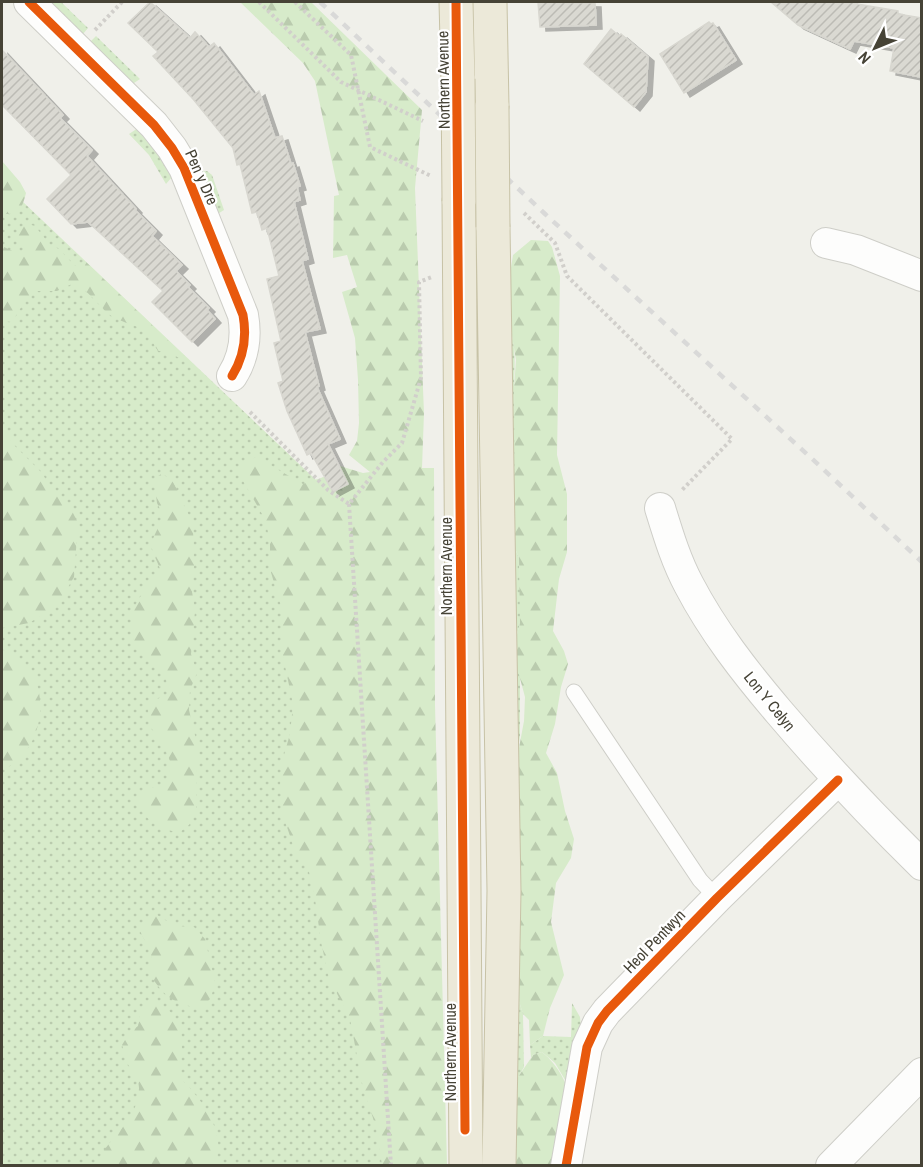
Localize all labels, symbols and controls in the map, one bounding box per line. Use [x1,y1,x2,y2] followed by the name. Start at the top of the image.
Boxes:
[845,18,905,78] north arrow
[431,31,455,129] street label: Northern Avenue
[853,47,875,69] text: N
[180,146,224,208] street label: Pen y Dre
[435,517,457,615] street label: Northern Avenue
[739,666,801,736] street label: Lon Y Celyn
[618,904,690,978] street label: Heol Pentwyn
[439,1003,461,1101] street label: Northern Avenue

